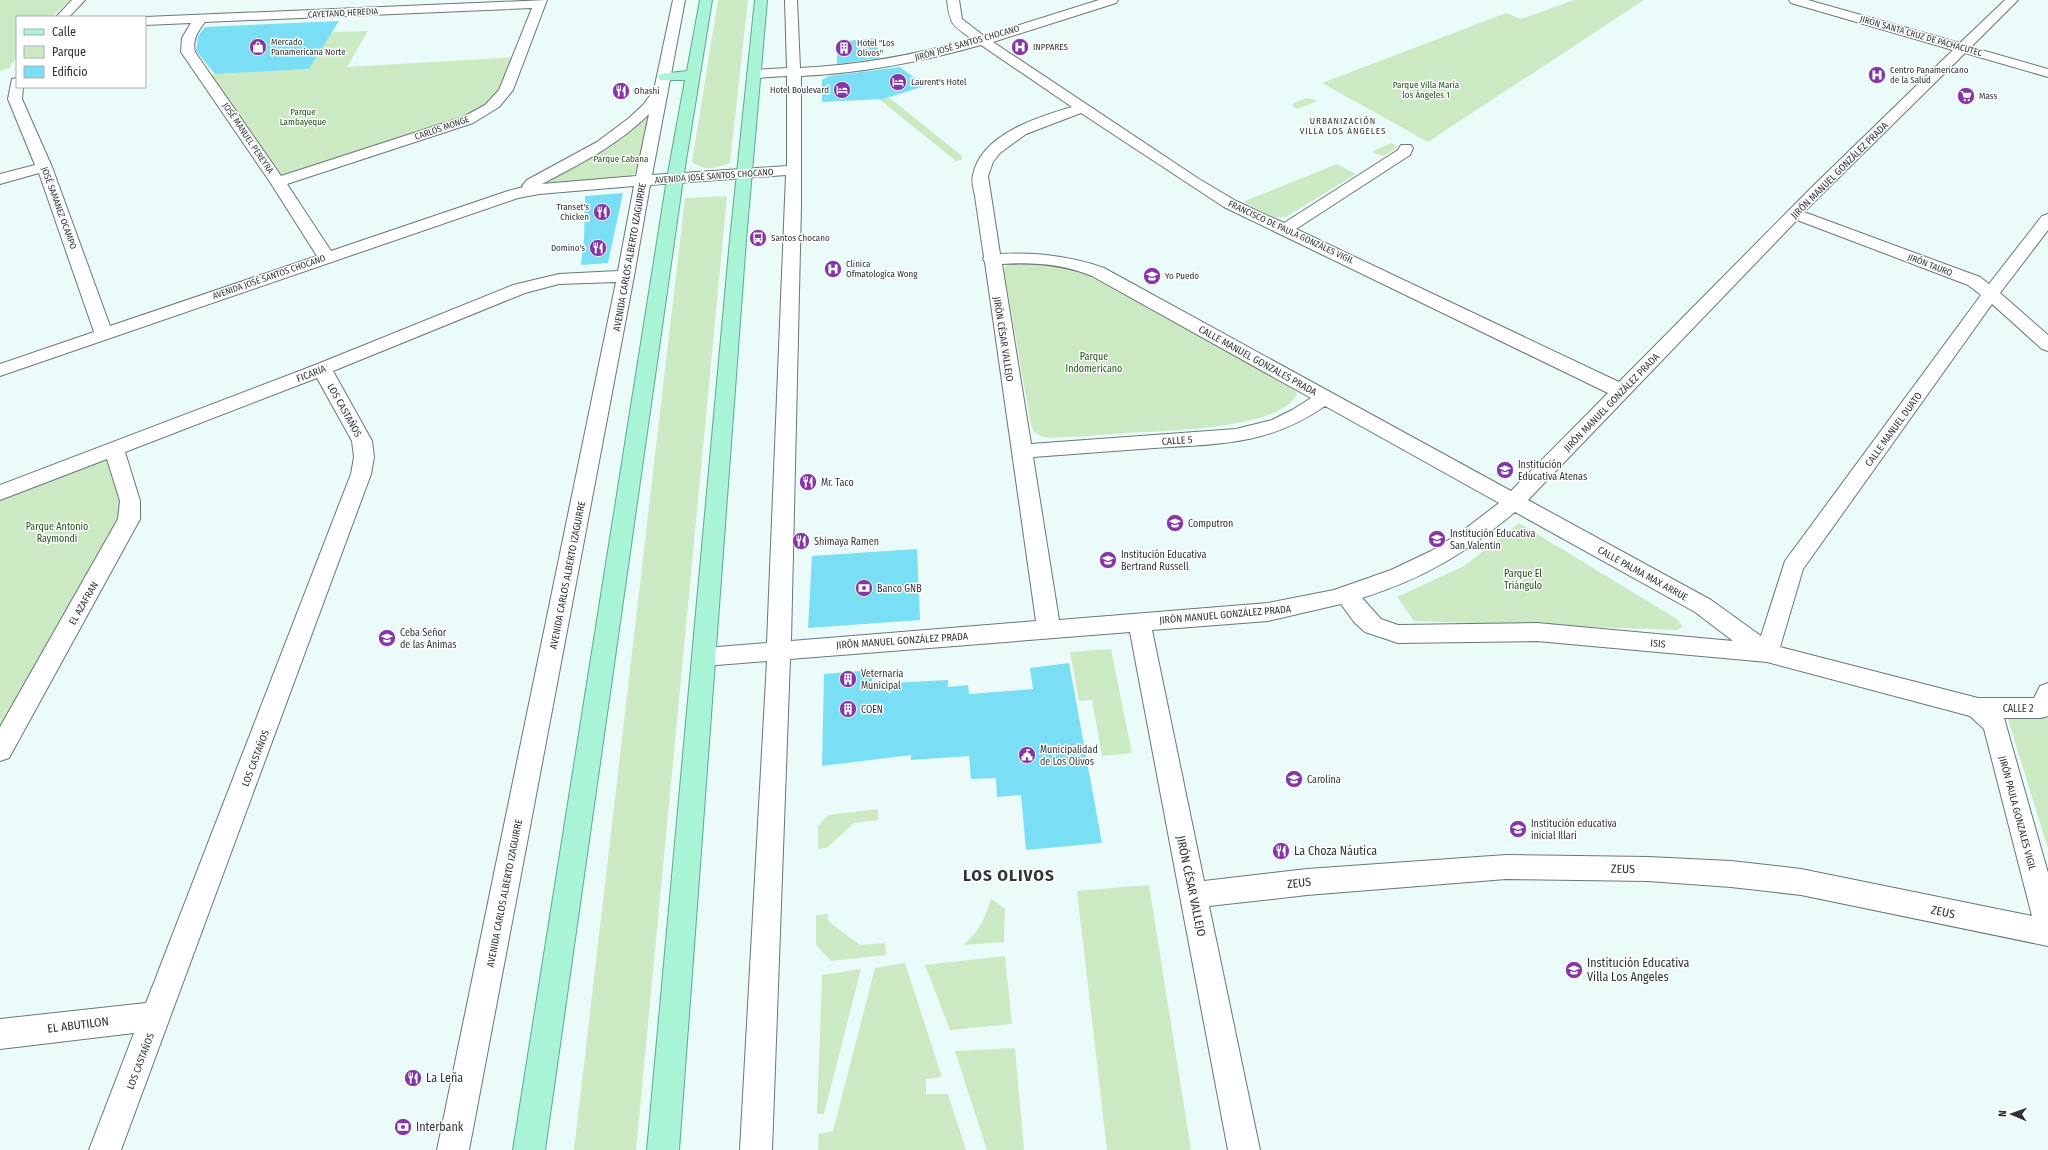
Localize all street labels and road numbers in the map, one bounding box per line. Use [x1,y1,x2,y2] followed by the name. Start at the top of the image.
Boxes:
[308,6,379,20] street label: CAYETANO HEREDIA
[1859,14,1984,58] street label: JIRÓN SANTA CRUZ DE PACHACUTEC
[913,22,1021,63] street label: JIRÓN JOSÉ SANTOS CHOCANO
[221,100,276,176] street label: JOSÉ MANUEL PEREYRA
[414,114,470,142] street label: CARLOS MONGE
[1787,118,1891,222] street label: JIRÓN MANUEL GONZÁLEZ PRADA
[39,165,80,251] street label: JOSÉ SAMANEZ OCAMPO
[654,166,774,185] street label: AVENIDA JOSÉ SANTOS CHOCANO
[611,182,649,332] street label: AVENIDA CARLOS ALBERTO IZAGUIRRE
[1227,198,1356,266] street label: FRANCISCO DE PAULA GONZÁLES VIGIL
[211,252,327,301] street label: AVENIDA JOSÉ SANTOS CHOCANO
[1906,252,1954,278] street label: JIRÓN TAURO
[990,296,1018,382] street label: JIRÓN CÉSAR VALLEJO
[1196,323,1319,399] street label: CALLE MANUEL GONZALES PRADA
[1560,349,1662,454] street label: JIRÓN MANUEL GONZÁLEZ PRADA
[295,363,329,385] street label: FICARIA
[324,381,365,439] street label: LOS CASTAÑOS
[1863,390,1925,469] street label: CALLE MANUEL DUATO
[1161,434,1193,448] street label: CALLE 5
[548,500,588,650] street label: AVENIDA CARLOS ALBERTO IZAGUIRRE
[1595,544,1690,604] street label: CALLE PALMA MAX ARRUE
[67,580,101,627] street label: EL AZAFRAN
[1158,601,1292,627] street label: JIRÓN MANUEL GONZÁLEZ PRADA
[836,628,969,652] street label: JIRÓN MANUEL GONZÁLEZ PRADA
[1650,637,1666,651] street label: ISIS
[2003,703,2034,715] street label: CALLE 2
[239,728,272,788] street label: LOS CASTAÑOS
[1996,754,2040,872] street label: JIRÓN PAULA GONZALES VIGIL
[485,818,525,968] street label: AVENIDA CARLOS ALBERTO IZAGUIRRE
[1173,834,1210,938] street label: JIRÓN CÉSAR VALLEJO
[1611,862,1635,876] street label: ZEUS
[1286,875,1312,891] street label: ZEUS
[1930,903,1956,921] street label: ZEUS
[46,1014,110,1036] street label: EL ABUTILON
[124,1031,157,1091] street label: LOS CASTAÑOS

